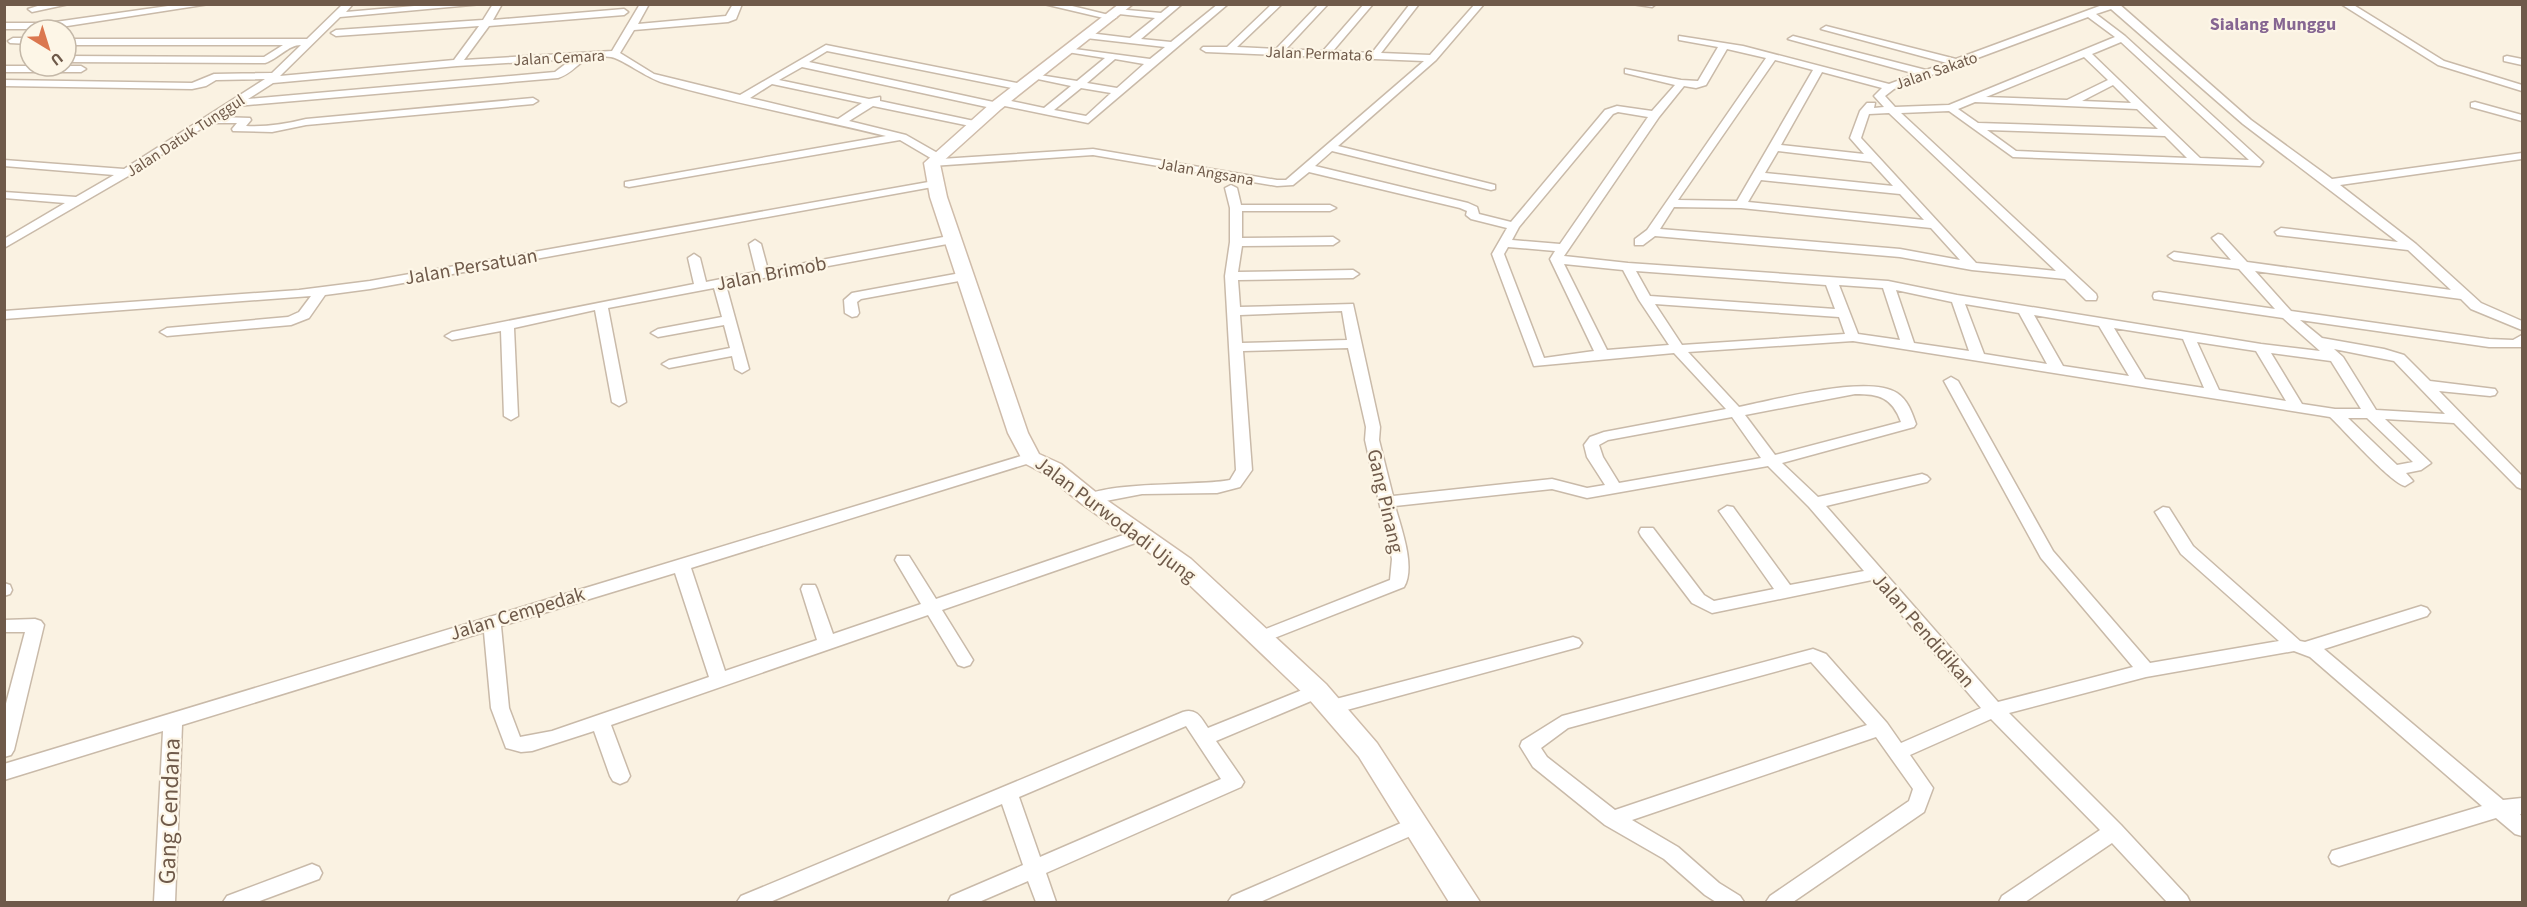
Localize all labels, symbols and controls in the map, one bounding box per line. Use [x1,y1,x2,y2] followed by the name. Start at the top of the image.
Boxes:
[2210,12,2336,37] district label: Sialang Munggu
[18,18,78,78] north arrow
[1265,41,1373,67] street label: Jalan Permata 6
[513,45,605,71] street label: Jalan Cemara
[46,47,68,71] text: U
[1892,47,1981,95] street label: Jalan Sakato
[122,89,249,182] street label: Jalan Datuk Tunggul
[1156,153,1255,191] street label: Jalan Angsana
[403,242,540,292] street label: Jalan Persatuan
[714,250,829,298] street label: Jalan Brimob
[1359,447,1411,556] street label: Gang Pinang
[1029,450,1202,590] street label: Jalan Purwodadi Ujung
[1865,567,1981,694] street label: Jalan Pendidikan
[446,580,588,648] street label: Jalan Cempedak
[149,737,190,885] street label: Gang Cendana

